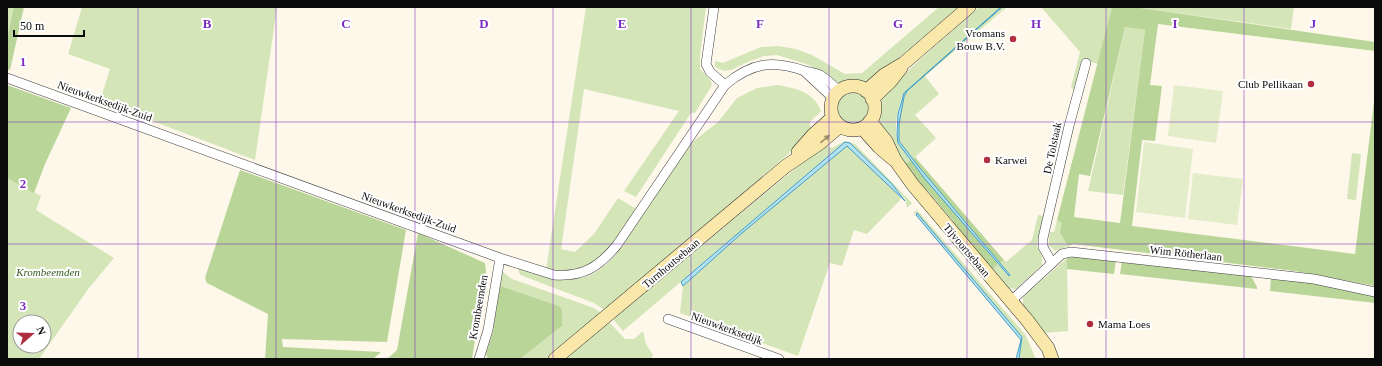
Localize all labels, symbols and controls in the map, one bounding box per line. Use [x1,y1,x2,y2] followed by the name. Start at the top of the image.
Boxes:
[14,12,84,38] scale bar
[203,16,212,31] text: B
[341,16,351,31] text: C
[479,16,489,31] text: D
[618,16,626,31] text: E
[756,16,764,31] text: F
[893,16,903,31] text: G
[1031,16,1041,31] text: H
[1172,16,1178,31] text: I
[1310,16,1317,31] text: J
[20,19,45,33] text: 50 m
[957,27,1005,52] place label: Vromans Bouw B.V.
[1008,34,1018,44] marker: Vromans Bouw B.V.
[20,54,26,69] text: 1
[56,78,154,124] street label: Nieuwkerksedijk-Zuid
[1238,78,1303,90] place label: Club Pellikaan
[1306,79,1316,89] marker: Club Pellikaan
[1041,121,1063,175] street label: De Tolstaak
[820,134,831,143] one-way arrow
[995,154,1027,166] place label: Karwei
[982,155,992,165] marker: Karwei
[20,176,26,191] text: 2
[360,189,458,235] street label: Nieuwkerksedijk-Zuid
[941,221,993,279] street label: Tijvoortsebaan
[640,235,702,290] street label: Turnhoutsebaan
[1149,243,1223,263] street label: Wim Rötherlaan
[15,266,80,278] park label: Krombeemden
[466,273,490,340] street label: Krombeemden
[20,298,27,313] text: 3
[690,310,765,347] street label: Nieuwkerksedijk
[12,314,52,354] north arrow
[1098,318,1150,330] place label: Mama Loes
[1085,319,1095,329] marker: Mama Loes
[34,325,48,336] text: N

